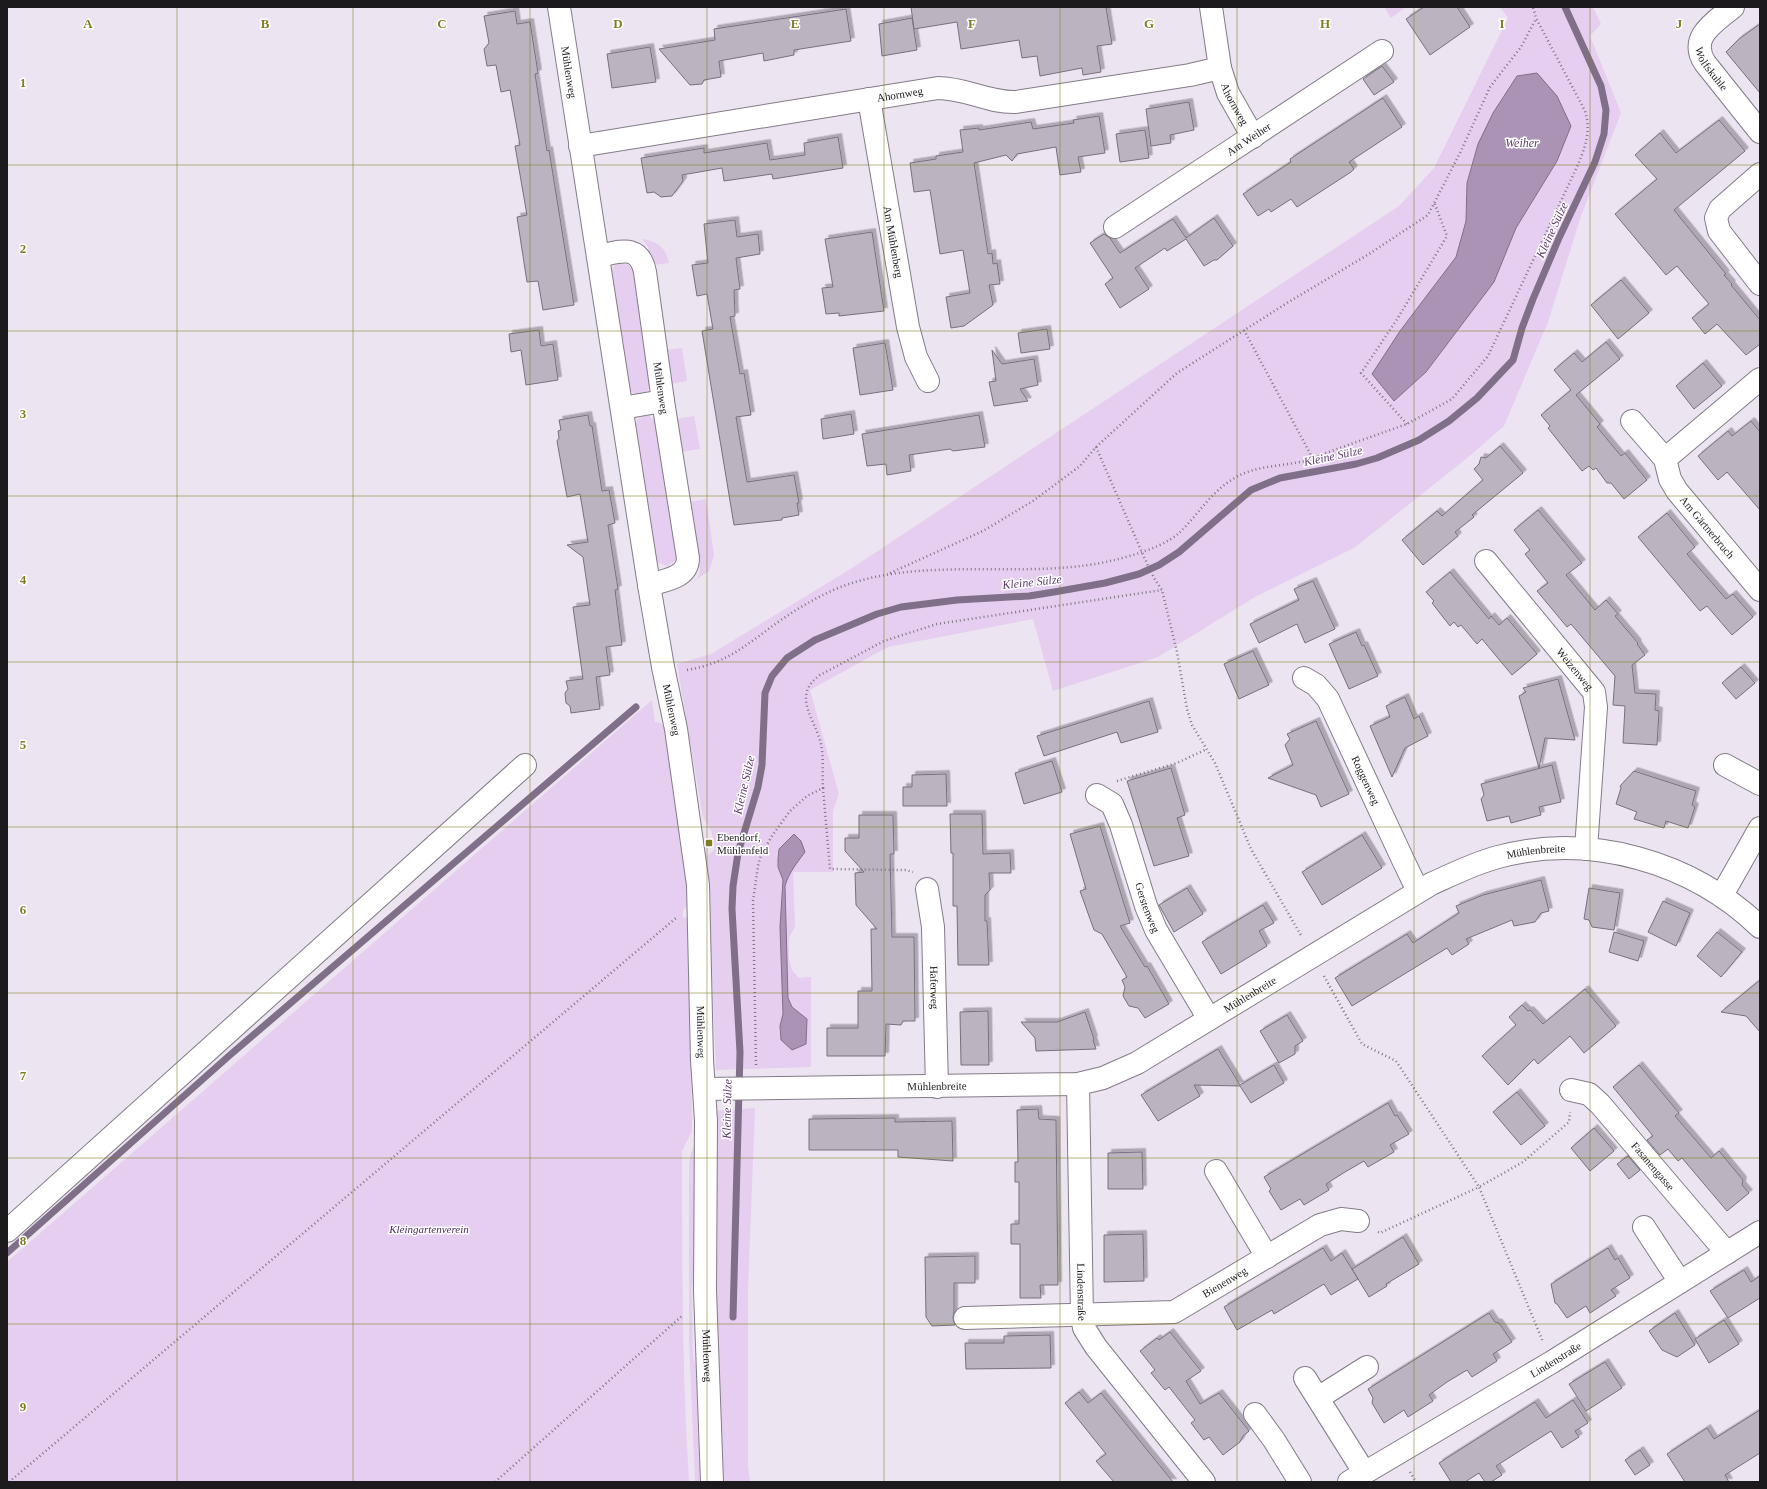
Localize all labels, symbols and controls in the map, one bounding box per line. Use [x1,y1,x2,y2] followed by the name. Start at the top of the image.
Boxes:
[83,16,93,31] text: A
[261,16,270,31] text: B
[437,16,447,31] text: C
[613,16,623,31] text: D
[791,16,799,31] text: E
[968,16,976,31] text: F
[1144,16,1154,31] text: G
[1320,16,1330,31] text: H
[1499,16,1505,31] text: I
[1676,16,1683,31] text: J
[559,45,579,100] street label: Mühlenweg
[1693,46,1731,93] street label: Wolfskuhle
[20,75,26,90] text: 1
[1219,81,1251,128] street label: Ahornweg
[876,84,924,104] street label: Ahornweg
[1224,120,1273,158] street label: Am Weiher
[1505,136,1539,150] water label: Weiher
[1533,199,1571,261] water label: Kleine Sülze
[881,205,906,279] street label: Am Mühlenberg
[20,241,26,256] text: 2
[652,361,671,415] street label: Mühlenweg
[20,406,27,421] text: 3
[1301,443,1364,469] water label: Kleine Sülze
[1678,493,1737,561] street label: Am Gärtnerbruch
[20,572,27,587] text: 4
[1001,572,1063,592] water label: Kleine Sülze
[1554,645,1596,693] street label: Weizenweg
[661,683,683,737] street label: Mühlenweg
[20,737,27,752] text: 5
[730,754,758,817] water label: Kleine Sülze
[1349,754,1383,807] street label: Roggenweg
[717,831,769,856] place label: Ebendorf, Mühlenfeld
[704,838,714,848] marker: Ebendorf, Mühlenfeld
[1505,842,1566,861] street label: Mühlenbreite
[1133,881,1163,935] street label: Gerstenweg
[20,902,27,917] text: 6
[928,966,941,1010] street label: Haferweg
[1221,974,1278,1015] street label: Mühlenbreite
[695,1005,708,1059] street label: Mühlenweg
[20,1068,27,1083] text: 7
[719,1078,735,1140] water label: Kleine Sülze
[907,1079,967,1092] street label: Mühlenbreite
[1629,1139,1677,1193] street label: Fasanengasse
[388,1223,469,1235] park label: Kleingartenverein
[20,1233,27,1248] text: 8
[1075,1263,1089,1322] street label: Lindenstraße
[1200,1264,1249,1300] street label: Bienenweg
[700,1329,714,1383] street label: Mühlenweg
[1528,1339,1583,1380] street label: Lindenstraße
[20,1399,27,1414] text: 9

